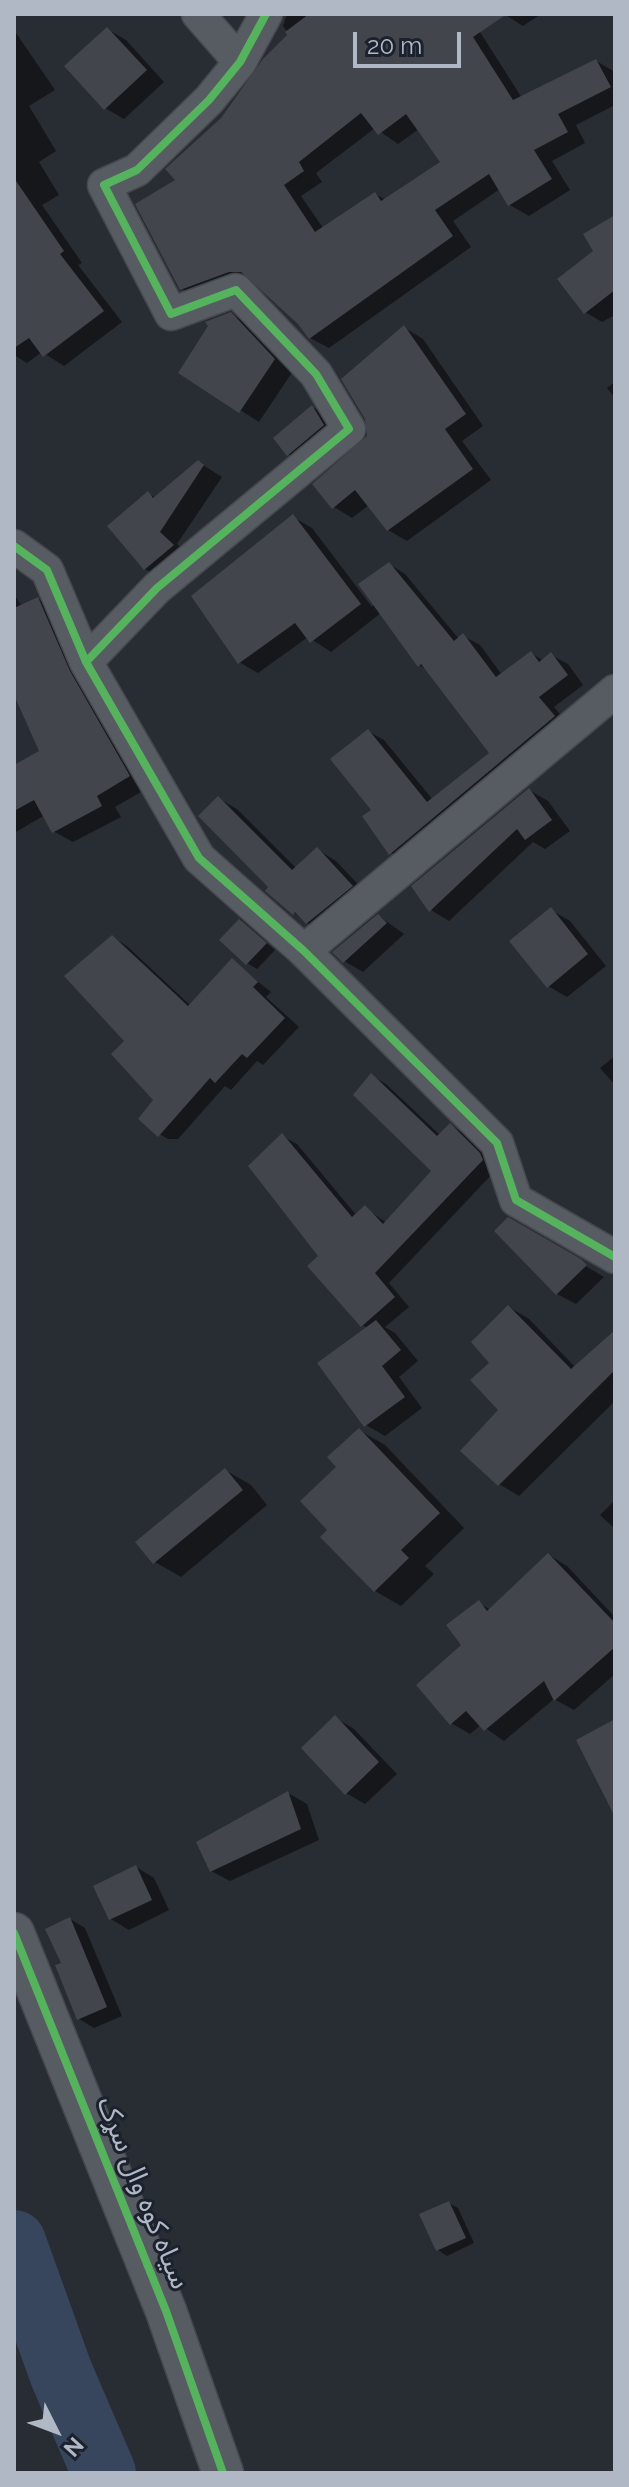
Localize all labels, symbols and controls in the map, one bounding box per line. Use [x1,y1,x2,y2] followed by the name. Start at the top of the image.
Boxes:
[357,16,465,66] scale bar
[367,31,422,60] text: 20 m
[89,2092,197,2294] street label: سیاه کوه وال سړک
[16,2391,96,2471] north arrow
[59,2432,89,2462] text: N

